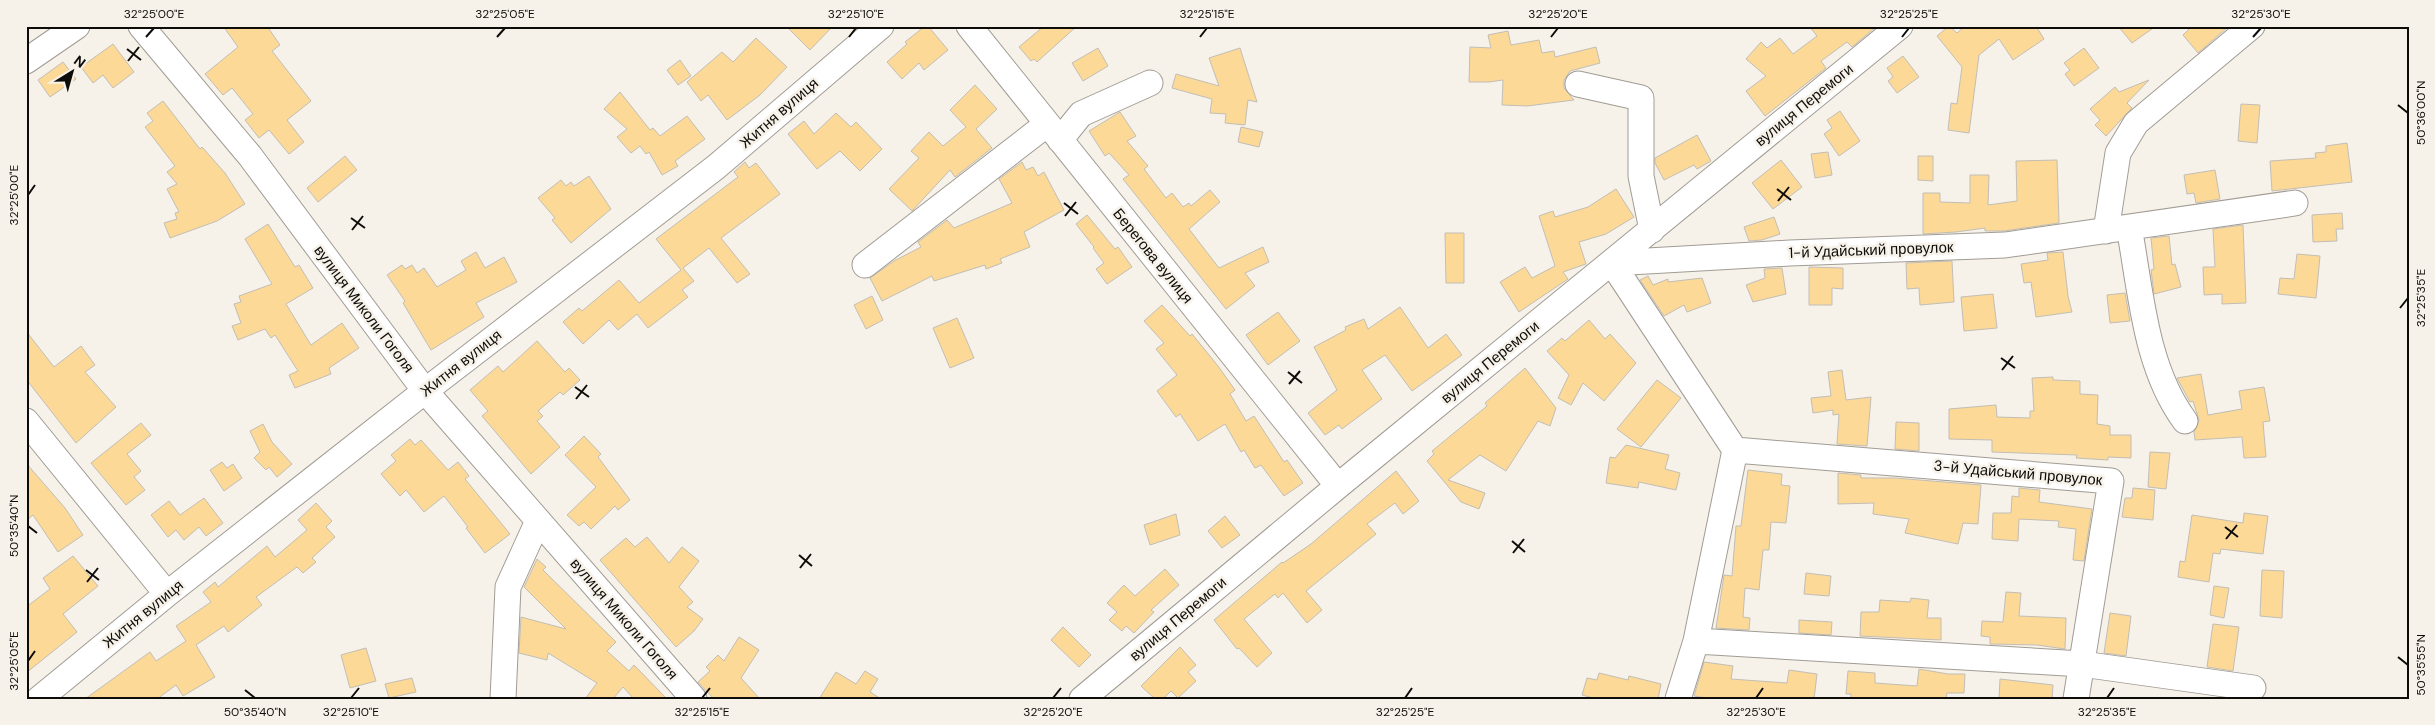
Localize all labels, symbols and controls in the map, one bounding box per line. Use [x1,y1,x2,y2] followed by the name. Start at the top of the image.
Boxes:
[124,6,185,22] text: 32°25'00"E
[475,6,535,22] text: 32°25'05"E
[828,6,884,22] text: 32°25'10"E
[1179,6,1235,22] text: 32°25'15"E
[1528,6,1588,22] text: 32°25'20"E
[1880,6,1938,22] text: 32°25'25"E
[2231,6,2291,22] text: 32°25'30"E
[48,48,98,98] north arrow
[70,51,89,72] text: N
[1751,59,1857,151] street label: вулиця Перемоги
[735,73,823,153] street label: Житня вулиця
[2413,81,2429,145] text: 50°36'00"N
[6,164,22,225] text: 32°25'00"E
[1108,204,1198,308] street label: Берегова вулиця
[1788,237,1954,263] street label: 1-й Удайський провулок
[309,241,419,377] street label: вулиця Миколи Гоголя
[2413,269,2429,327] text: 32°25'35"E
[1437,316,1543,408] street label: вулиця Перемоги
[416,325,506,401] street label: Житня вулиця
[1933,456,2104,490] street label: 3-й Удайський провулок
[6,495,22,557] text: 50°35'40"N
[566,554,682,684] street label: вулиця Миколи Гоголя
[1125,572,1231,666] street label: вулиця Перемоги
[99,575,187,653] street label: Житня вулиця
[6,631,22,691] text: 32°25'05"E
[2413,634,2429,696] text: 50°35'55"N
[224,704,286,720] text: 50°35'40"N
[323,704,379,720] text: 32°25'10"E
[674,704,730,720] text: 32°25'15"E
[1023,704,1083,720] text: 32°25'20"E
[1376,704,1434,720] text: 32°25'25"E
[1726,704,1786,720] text: 32°25'30"E
[2078,704,2136,720] text: 32°25'35"E

